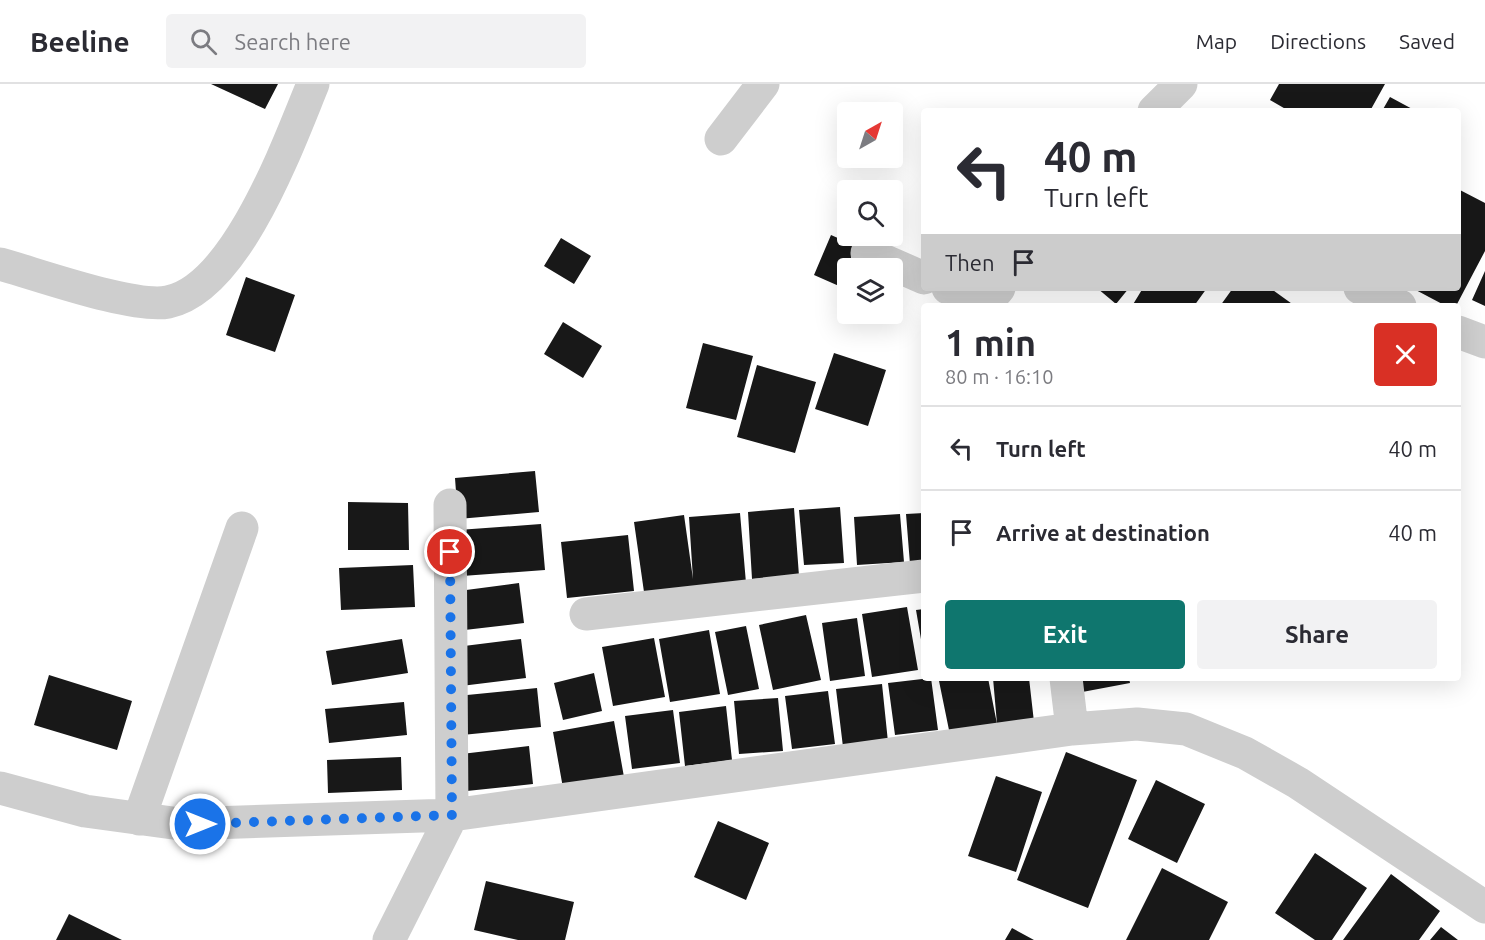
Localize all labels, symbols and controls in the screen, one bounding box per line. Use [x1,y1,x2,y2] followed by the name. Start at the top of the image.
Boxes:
[166,14,586,68] search box
[187,25,220,58] icon: search
[30,26,130,57] text: Beeline
[235,29,351,54] text: Search here
[1196,29,1237,53] text: Map
[1270,29,1366,53] text: Directions
[1399,29,1455,53] text: Saved
[837,102,903,168] north arrow
[837,102,903,324] map controls
[945,132,1023,210] icon: left
[1044,133,1138,180] text: 40 m
[837,180,903,246] button: search
[1044,182,1148,212] text: Turn left
[1007,246,1040,279] icon: arrive
[945,250,995,275] text: Then
[837,258,903,324] button: layers
[945,322,1036,363] text: 1 min
[1374,323,1437,386] button: close
[945,365,1054,388] text: 80 m · 16:10
[945,432,978,465] icon: left
[996,436,1086,461] text: Turn left
[1388,436,1437,461] text: 40 m
[945,516,978,549] icon: arrive
[996,520,1210,545] text: Arrive at destination
[1388,520,1437,545] text: 40 m
[424,526,475,577] pin
[433,535,466,568] icon: arrive
[945,600,1185,669] button: Exit
[1197,600,1437,669] button: Share
[168,792,232,856] position arrow

